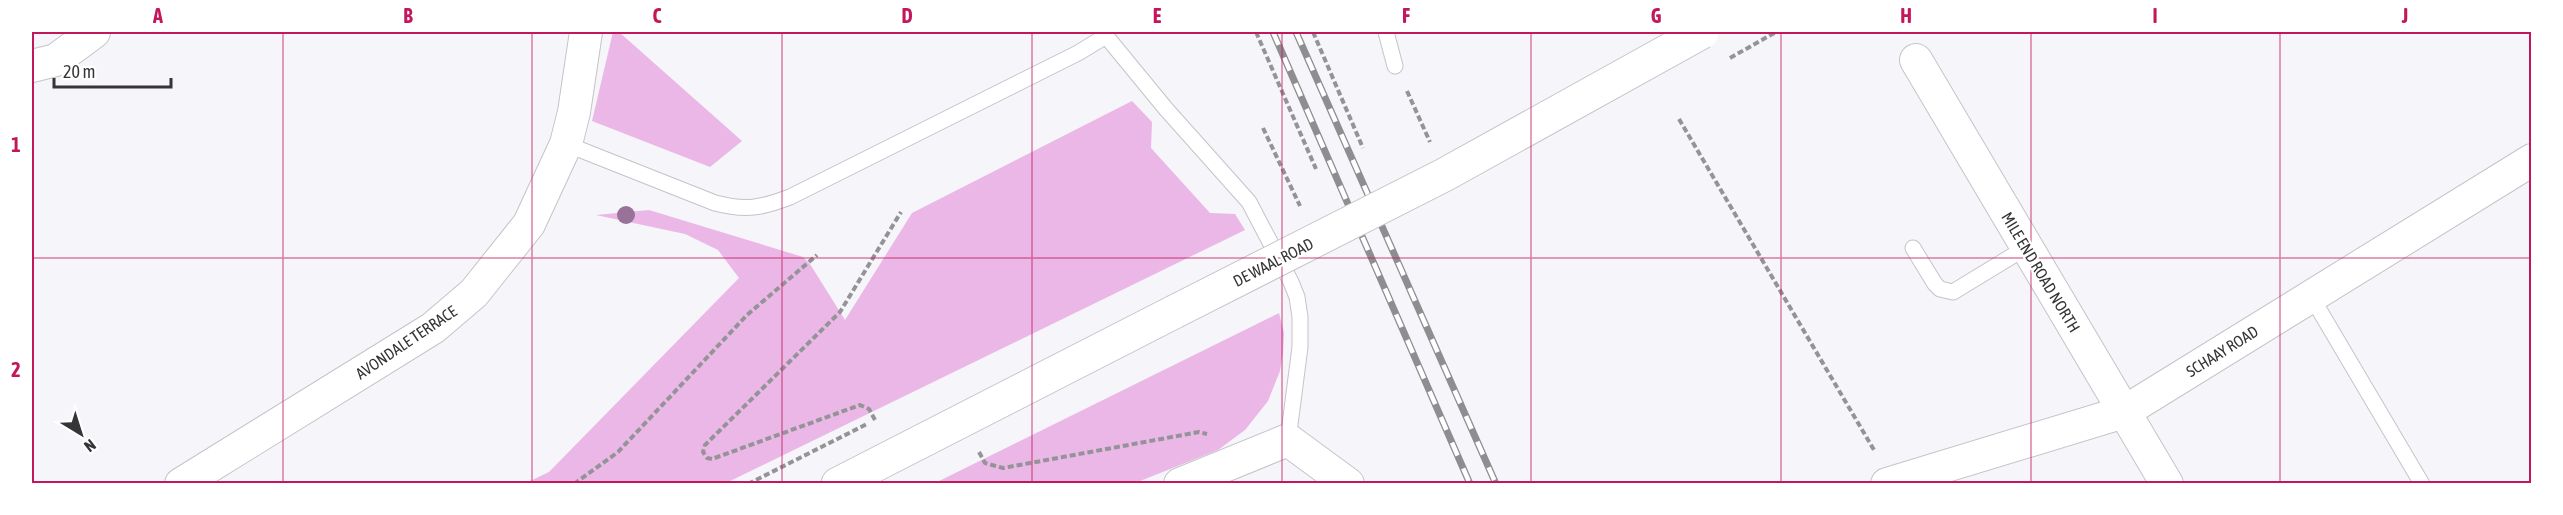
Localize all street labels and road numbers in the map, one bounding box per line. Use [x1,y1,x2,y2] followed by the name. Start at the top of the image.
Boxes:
[1998,209,2084,335] street label: MILE END ROAD NORTH
[1230,234,1316,290] street label: DE WAAL ROAD
[352,302,460,382] street label: AVONDALE TERRACE
[2183,322,2261,380] street label: SCHAAY ROAD

